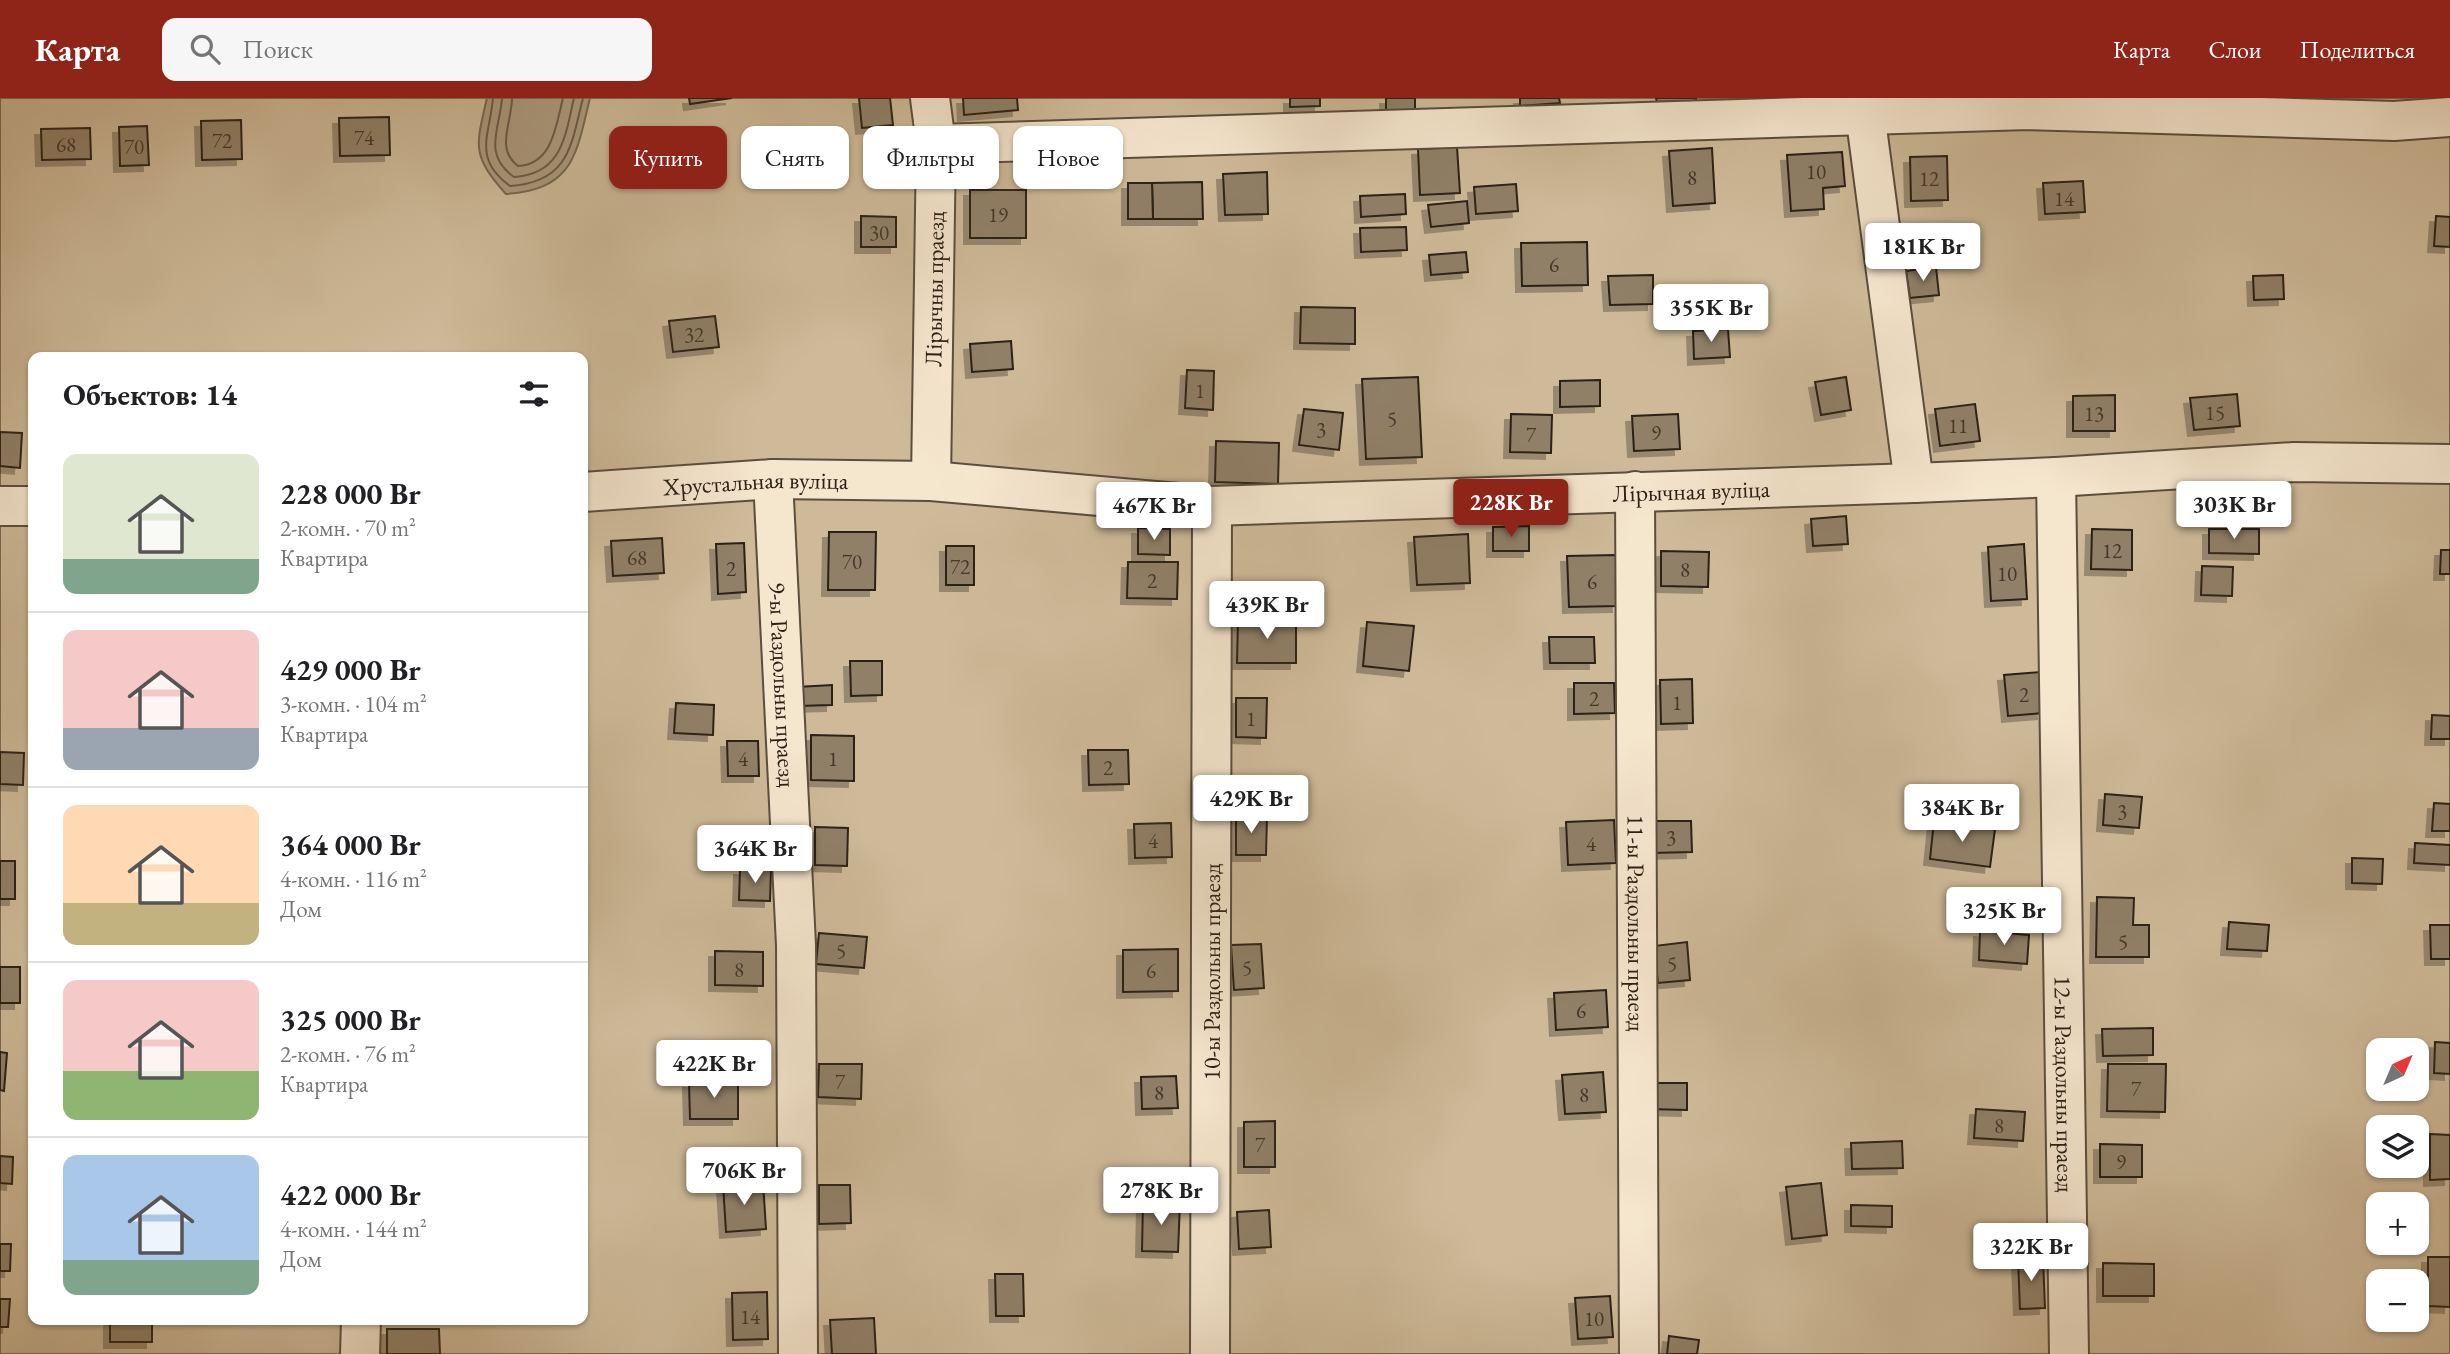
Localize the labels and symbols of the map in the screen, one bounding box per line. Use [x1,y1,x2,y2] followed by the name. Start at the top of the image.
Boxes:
[354,124,375,151] house number: 74
[212,127,232,154] house number: 72
[56,131,76,158] house number: 68
[124,133,144,160] house number: 70
[1806,158,1826,185] house number: 10
[1687,164,1697,191] house number: 8
[1919,165,1939,192] house number: 12
[2054,185,2075,212] house number: 14
[988,201,1008,228] house number: 19
[917,211,951,367] street label: Лірычны праезд
[869,219,889,246] house number: 30
[1858,223,1988,283] pin: 181K Br
[1549,251,1559,278] house number: 6
[1646,285,1776,344] pin: 355K Br
[684,321,704,348] house number: 32
[1195,377,1205,404] house number: 1
[2205,399,2225,426] house number: 15
[2084,400,2104,427] house number: 13
[1387,405,1397,432] house number: 5
[1948,412,1968,439] house number: 11
[1316,416,1326,443] house number: 3
[1651,419,1661,446] house number: 9
[1526,421,1537,448] house number: 7
[661,463,849,502] street label: Хрустальная вуліца
[1612,472,1771,508] street label: Лірычная вуліца
[1446,480,1576,539] pin: 228K Br
[1089,482,1219,542] pin: 467K Br
[2169,482,2299,541] pin: 303K Br
[2102,537,2122,564] house number: 12
[627,544,647,571] house number: 68
[842,548,862,575] house number: 70
[950,553,970,580] house number: 72
[726,555,736,582] house number: 2
[1680,556,1690,583] house number: 8
[1997,560,2017,587] house number: 10
[1147,567,1157,594] house number: 2
[1587,568,1597,595] house number: 6
[763,581,804,788] street label: 9-ы Раздольны праезд
[1202,582,1332,641] pin: 439K Br
[2019,681,2029,708] house number: 2
[1589,685,1599,712] house number: 2
[1672,689,1682,716] house number: 1
[1246,705,1256,732] house number: 1
[738,745,749,772] house number: 4
[828,745,838,772] house number: 1
[1103,754,1113,781] house number: 2
[1186,776,1316,835] pin: 429K Br
[1897,784,2027,844] pin: 384K Br
[2117,798,2127,825] house number: 3
[1621,814,1653,1032] street label: 11-ы Раздольны праезд
[1666,824,1676,851] house number: 3
[690,826,820,885] pin: 364K Br
[1148,827,1159,854] house number: 4
[1586,830,1597,857] house number: 4
[1195,863,1227,1081] street label: 10-ы Раздольны праезд
[1939,888,2069,947] pin: 325K Br
[2118,928,2128,955] house number: 5
[836,937,846,964] house number: 5
[1667,950,1677,977] house number: 5
[1242,954,1252,981] house number: 5
[734,956,744,983] house number: 8
[1146,957,1156,984] house number: 6
[2048,975,2082,1193] street label: 12-ы Раздольны праезд
[1576,997,1586,1024] house number: 6
[2366,1038,2429,1101] north arrow
[649,1040,779,1100] pin: 422K Br
[835,1068,846,1095] house number: 7
[2131,1075,2142,1102] house number: 7
[1154,1079,1164,1106] house number: 8
[1579,1081,1589,1108] house number: 8
[1994,1112,2004,1139] house number: 8
[1255,1131,1266,1158] house number: 7
[679,1148,809,1207] pin: 706K Br
[2116,1148,2126,1175] house number: 9
[1096,1168,1226,1227] pin: 278K Br
[1966,1224,2096,1283] pin: 322K Br
[740,1303,761,1330] house number: 14
[1584,1305,1604,1332] house number: 10

